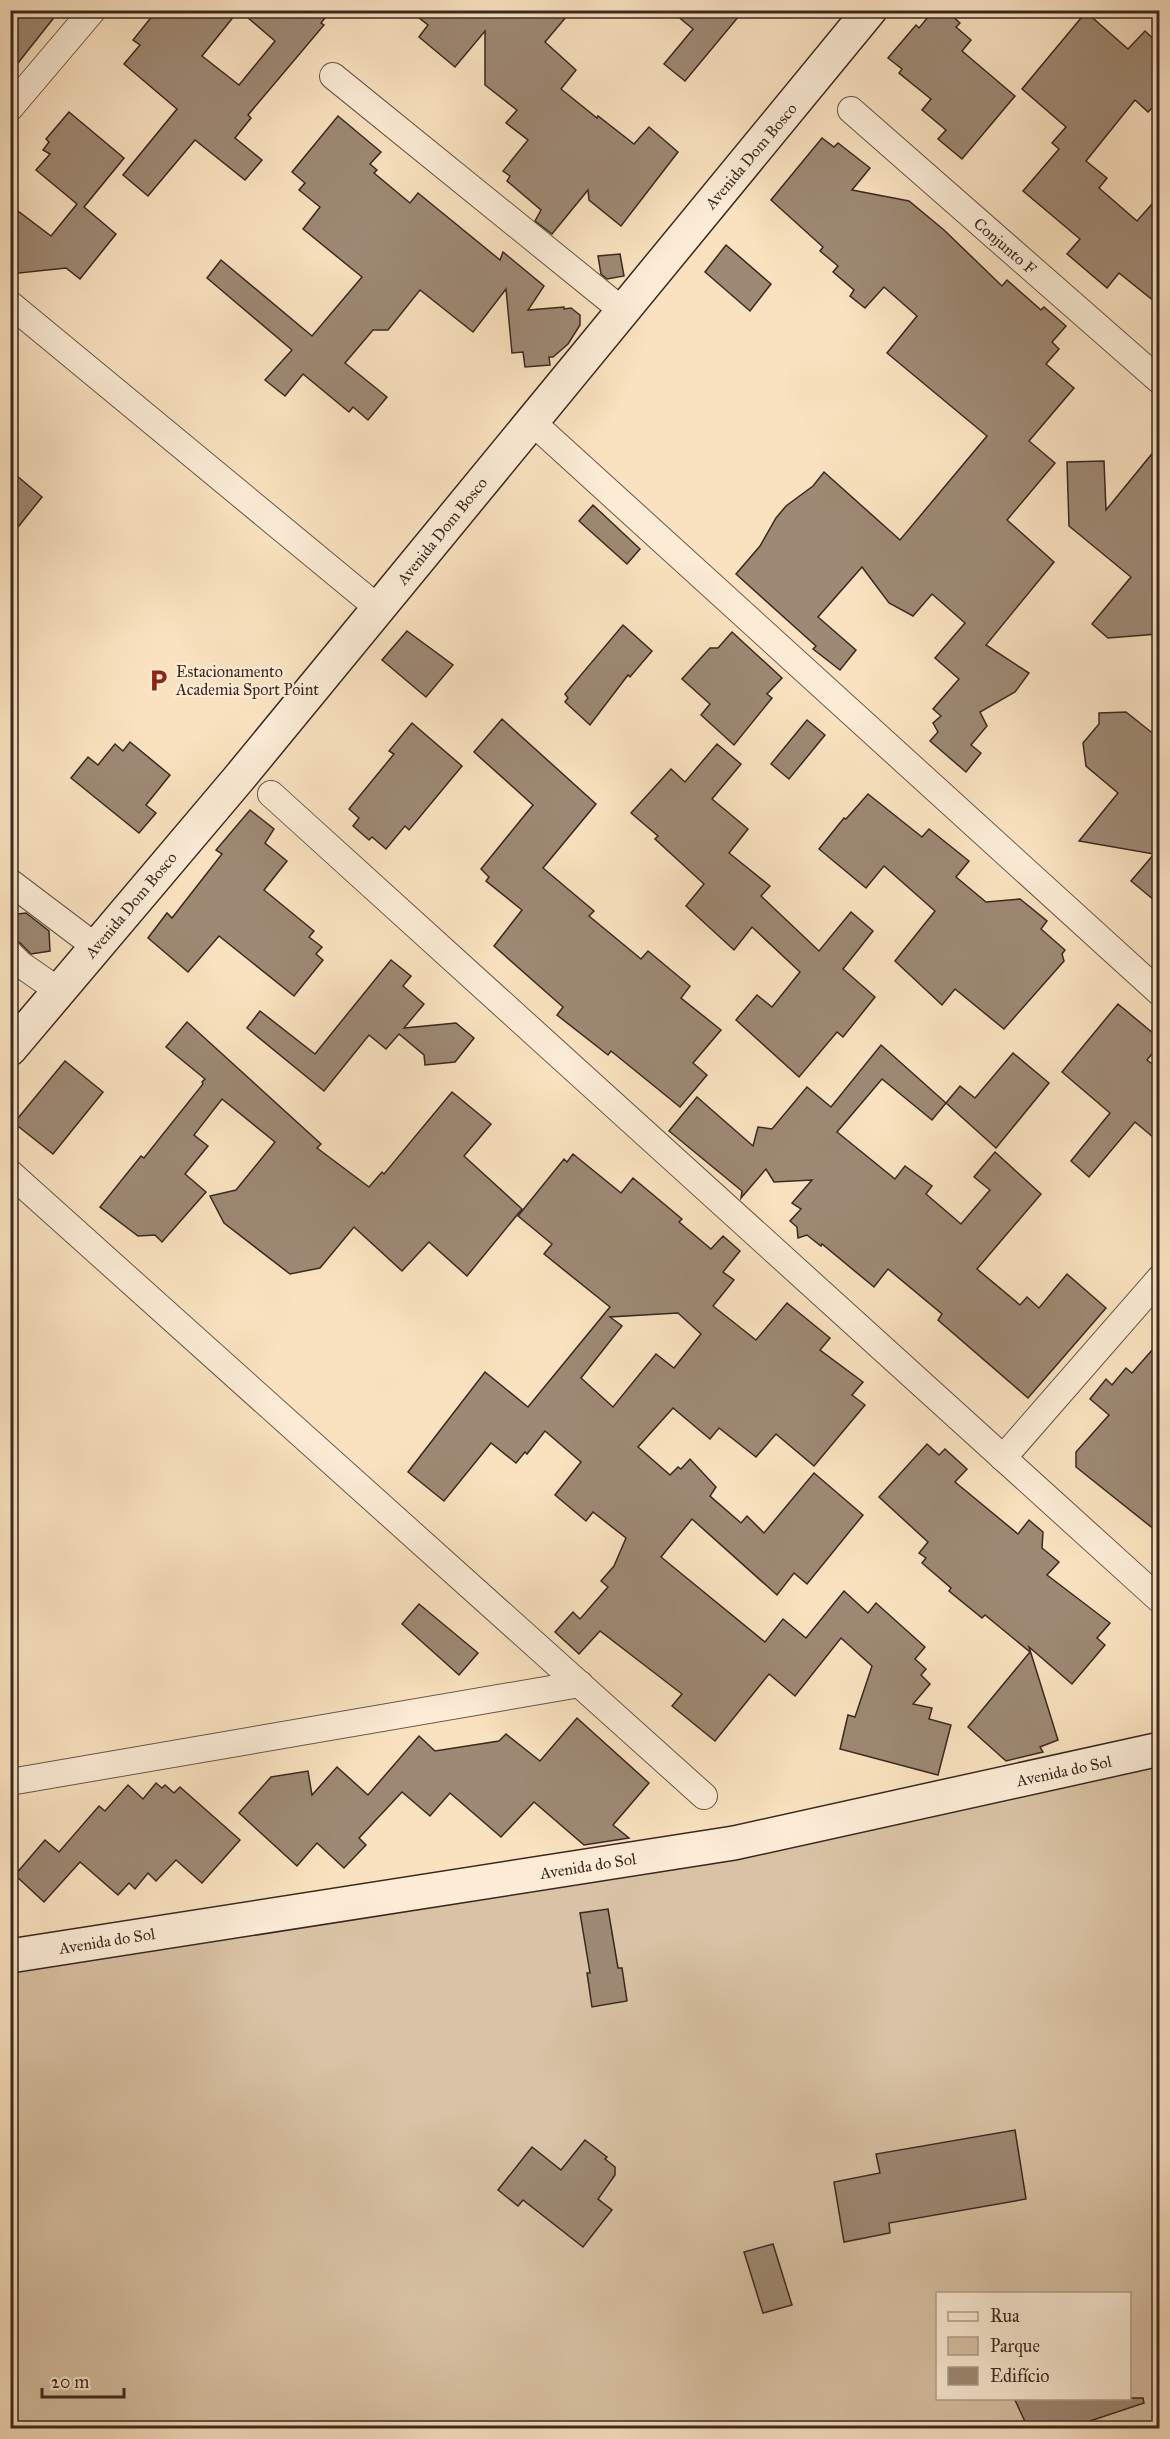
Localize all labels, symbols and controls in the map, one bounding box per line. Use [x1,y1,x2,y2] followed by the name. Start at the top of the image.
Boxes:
[700,99,801,214] street label: Avenida Dom Bosco
[970,214,1041,279] street label: Conjunto F
[392,473,491,589] street label: Avenida Dom Bosco
[175,662,319,699] place label: Estacionamento Academia Sport Point
[145,667,171,693] parking icon: Estacionamento Academia Sport Point
[80,848,181,963] street label: Avenida Dom Bosco
[1014,1752,1114,1791] street label: Avenida do Sol
[538,1849,638,1883] street label: Avenida do Sol
[57,1924,157,1958] street label: Avenida do Sol
[936,2292,1131,2400] legend
[990,2305,1020,2327] text: Rua
[990,2335,1040,2358] text: Parque
[42,2361,124,2399] scale bar
[990,2365,1049,2387] text: Edifício
[51,2371,89,2393] text: 20 m

